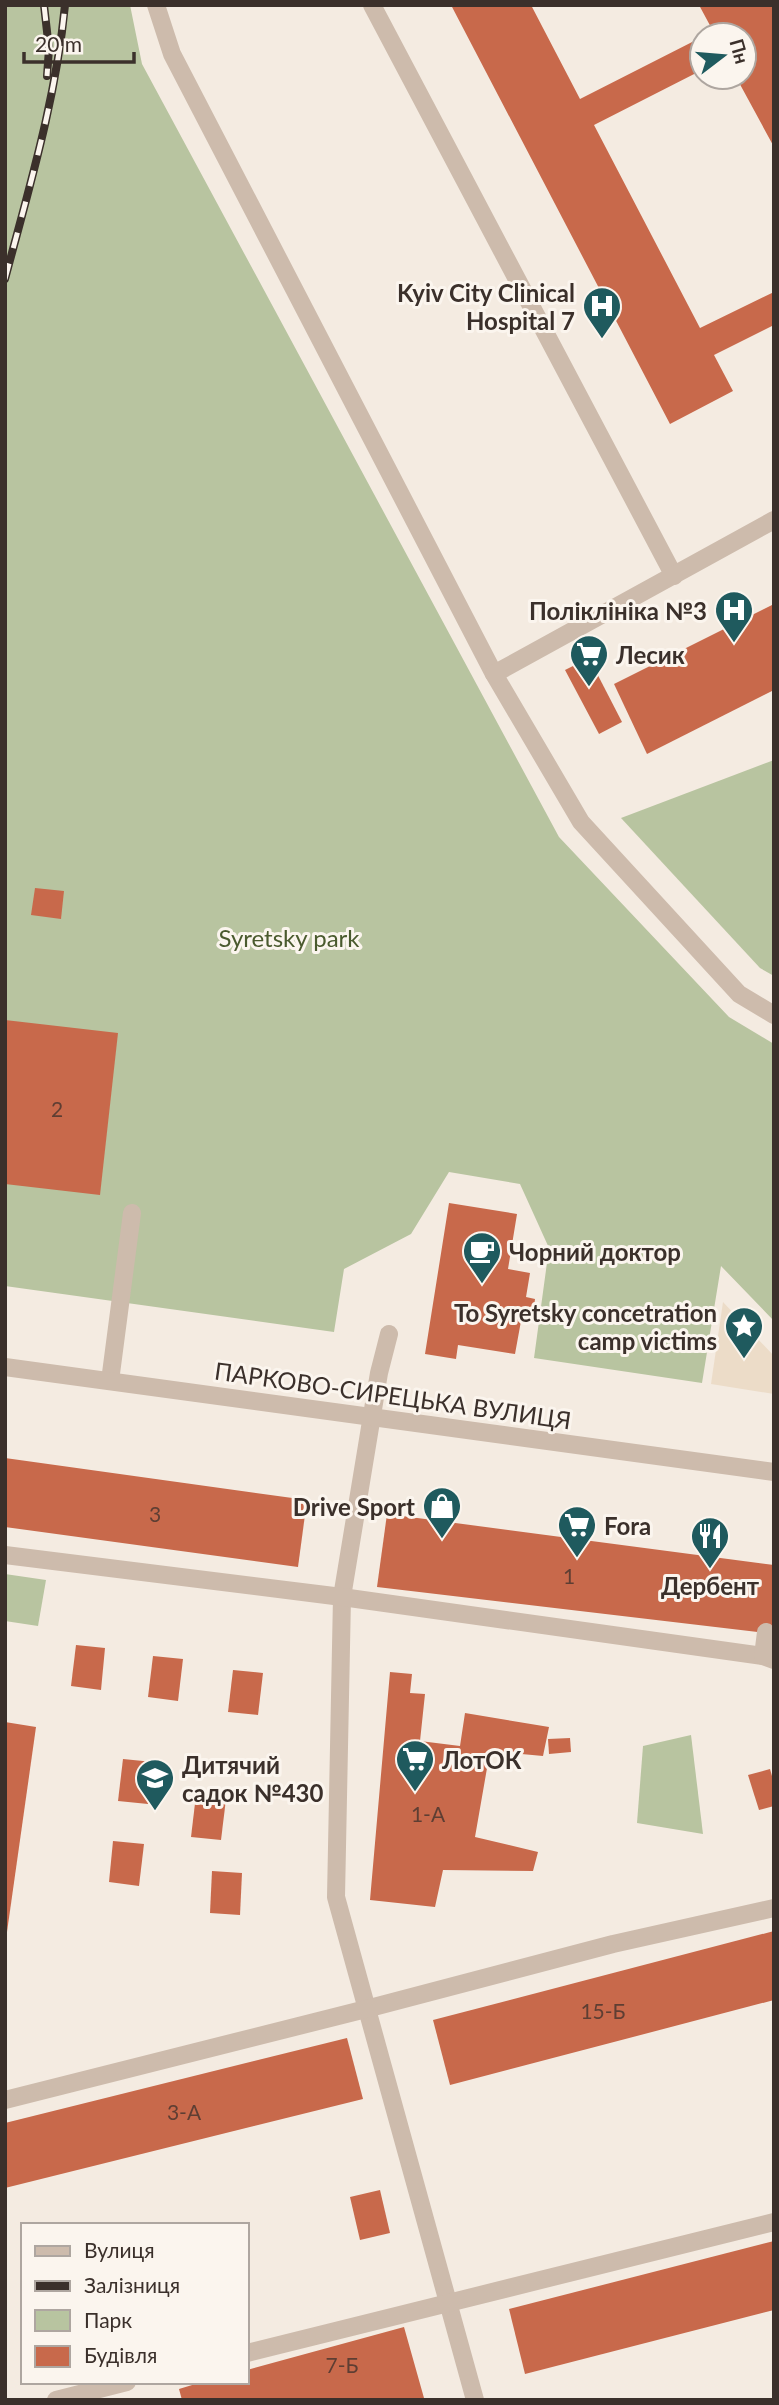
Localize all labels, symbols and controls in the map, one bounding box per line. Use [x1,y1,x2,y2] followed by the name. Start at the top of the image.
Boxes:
[24,21,135,65] scale bar
[688,21,758,91] north arrow
[35,31,82,56] text: 20 m
[725,36,754,66] text: Пн
[397,278,575,335] place label: Kyiv City Clinical Hospital 7
[581,285,623,340] hospital icon: Kyiv City Clinical Hospital 7
[713,589,755,644] hospital icon: Поліклініка №3
[529,596,707,625] place label: Поліклініка №3
[568,633,610,688] supermarket icon: Лесик
[615,640,685,669] place label: Лесик
[218,923,360,952] park label: Syretsky park
[51,1096,63,1121] house number: 2
[461,1230,503,1285] cafe icon: Чорний доктор
[509,1237,681,1266] place label: Чорний доктор
[454,1298,717,1355] place label: To Syretsky concetration camp victims
[723,1305,765,1360] place icon: To Syretsky concetration camp victims
[213,1356,573,1434] street label: ПАРКОВО-СИРЕЦЬКА ВУЛИЦЯ
[421,1485,463,1540] shop icon: Drive Sport
[293,1492,415,1521] place label: Drive Sport
[149,1501,161,1526] house number: 3
[556,1504,598,1559] supermarket icon: Fora
[604,1511,651,1540] place label: Fora
[689,1515,731,1570] restaurant icon: Дербент
[563,1563,575,1588] house number: 1
[661,1571,760,1600] place label: Дербент
[394,1738,436,1793] supermarket icon: ЛотОК
[441,1745,522,1774] place label: ЛотОК
[182,1750,323,1807] place label: Дитячий садок №430
[134,1757,176,1812] school or university icon: Дитячий садок №430
[411,1801,446,1826] house number: 1-А
[580,1998,626,2023] house number: 15-Б
[167,2099,202,2124] house number: 3-А
[21,2223,248,2384] legend
[84,2237,155,2262] text: Вулиця
[84,2272,180,2297] text: Залізниця
[84,2307,132,2332] text: Парк
[84,2342,157,2367] text: Будівля
[325,2352,359,2377] house number: 7-Б

